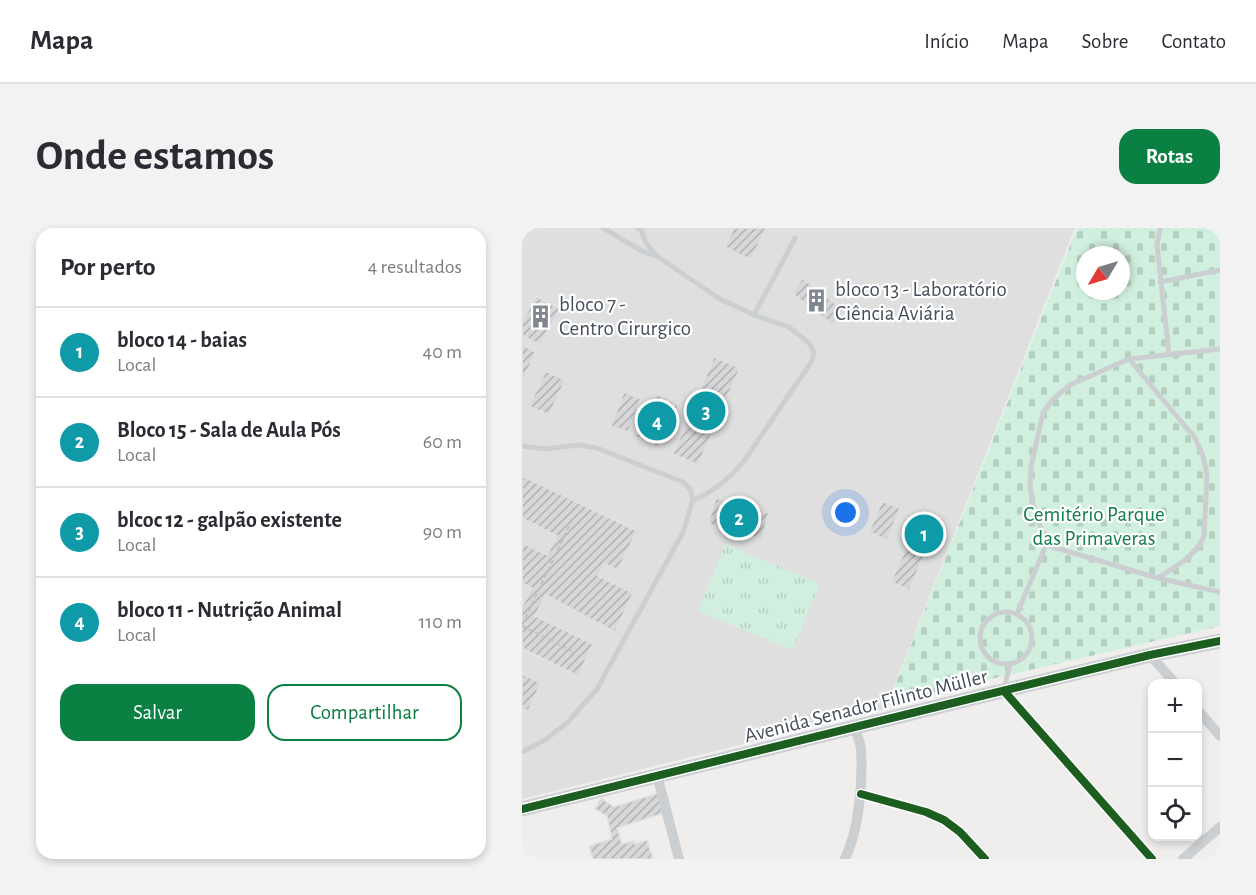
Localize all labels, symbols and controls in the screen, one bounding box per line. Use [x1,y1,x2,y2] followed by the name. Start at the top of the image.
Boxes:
[30,27,93,55] text: Mapa
[924,31,969,52] text: Início
[1002,31,1049,52] text: Mapa
[1082,31,1128,52] text: Sobre
[1161,31,1226,52] text: Contato
[1119,129,1220,184] button: Rotas
[36,135,274,177] text: Onde estamos
[1076,246,1130,300] north arrow
[60,254,156,280] text: Por perto
[368,257,462,277] text: 4 resultados
[835,279,1007,324] place label: bloco 13 - Laboratório Ciência Aviária
[804,288,830,314] building icon: bloco 13 - Laboratório Ciência Aviária
[559,294,691,339] place label: bloco 7 - Centro Cirurgico
[528,303,554,329] building icon: bloco 7 - Centro Cirurgico
[117,329,247,351] text: bloco 14 - baias
[76,342,83,362] text: 1
[423,342,462,362] text: 40 m
[117,355,157,375] text: Local
[686,388,726,434] pin: 3
[638,398,676,444] pin: 4
[117,419,341,441] text: Bloco 15 - Sala de Aula Pós
[75,432,84,452] text: 2
[423,432,462,452] text: 60 m
[117,445,157,465] text: Local
[720,496,758,540] pin: 2
[831,498,860,527] your location
[1023,504,1165,549] park label: Cemitério Parque das Primaveras
[117,509,342,531] text: blcoc 12 - galpão existente
[904,512,944,556] pin: 1
[75,522,84,542] text: 3
[423,522,462,542] text: 90 m
[117,535,157,555] text: Local
[117,599,342,621] text: bloco 11 - Nutrição Animal
[74,612,85,632] text: 4
[418,612,462,632] text: 110 m
[117,625,157,645] text: Local
[742,666,990,746] street label: Avenida Senador Filinto Müller
[1148,679,1202,841] map controls
[1148,679,1202,733] button: +
[60,684,255,741] button: Salvar
[267,684,462,741] button: Compartilhar
[1148,733,1202,787] button: −
[1148,787,1202,841] button: locate

